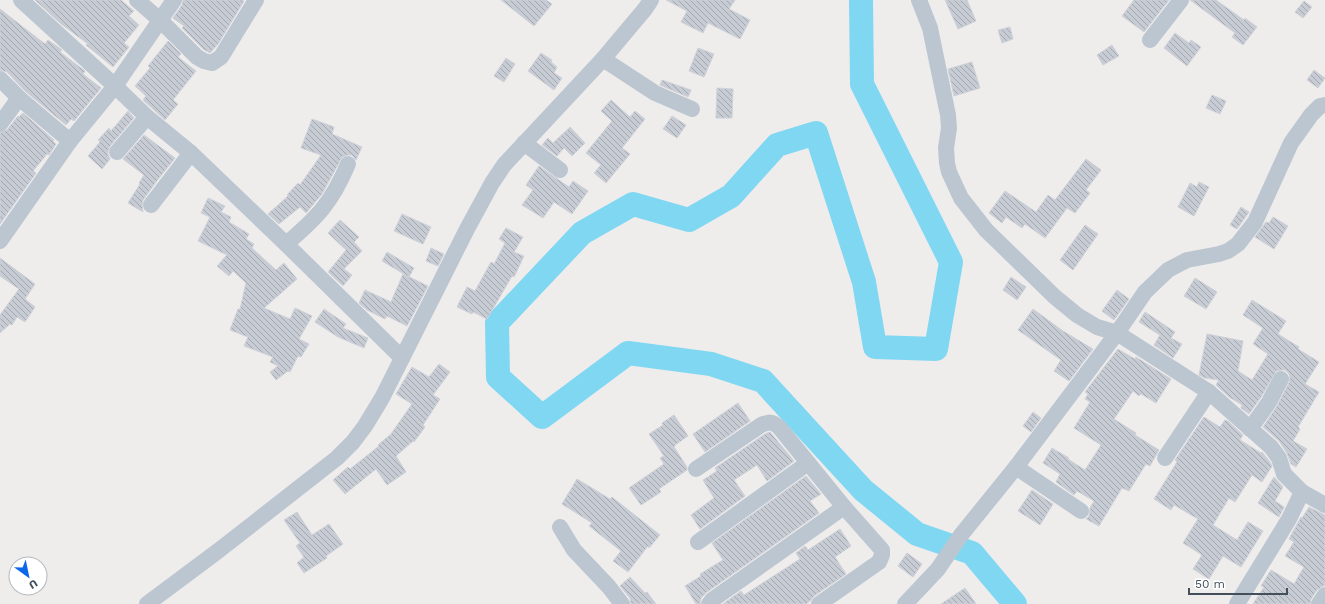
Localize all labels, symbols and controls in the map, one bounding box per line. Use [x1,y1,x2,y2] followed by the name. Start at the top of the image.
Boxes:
[8,556,48,596] north arrow
[1189,570,1287,596] scale bar
[26,576,40,592] text: U
[1195,577,1225,591] text: 50 m

